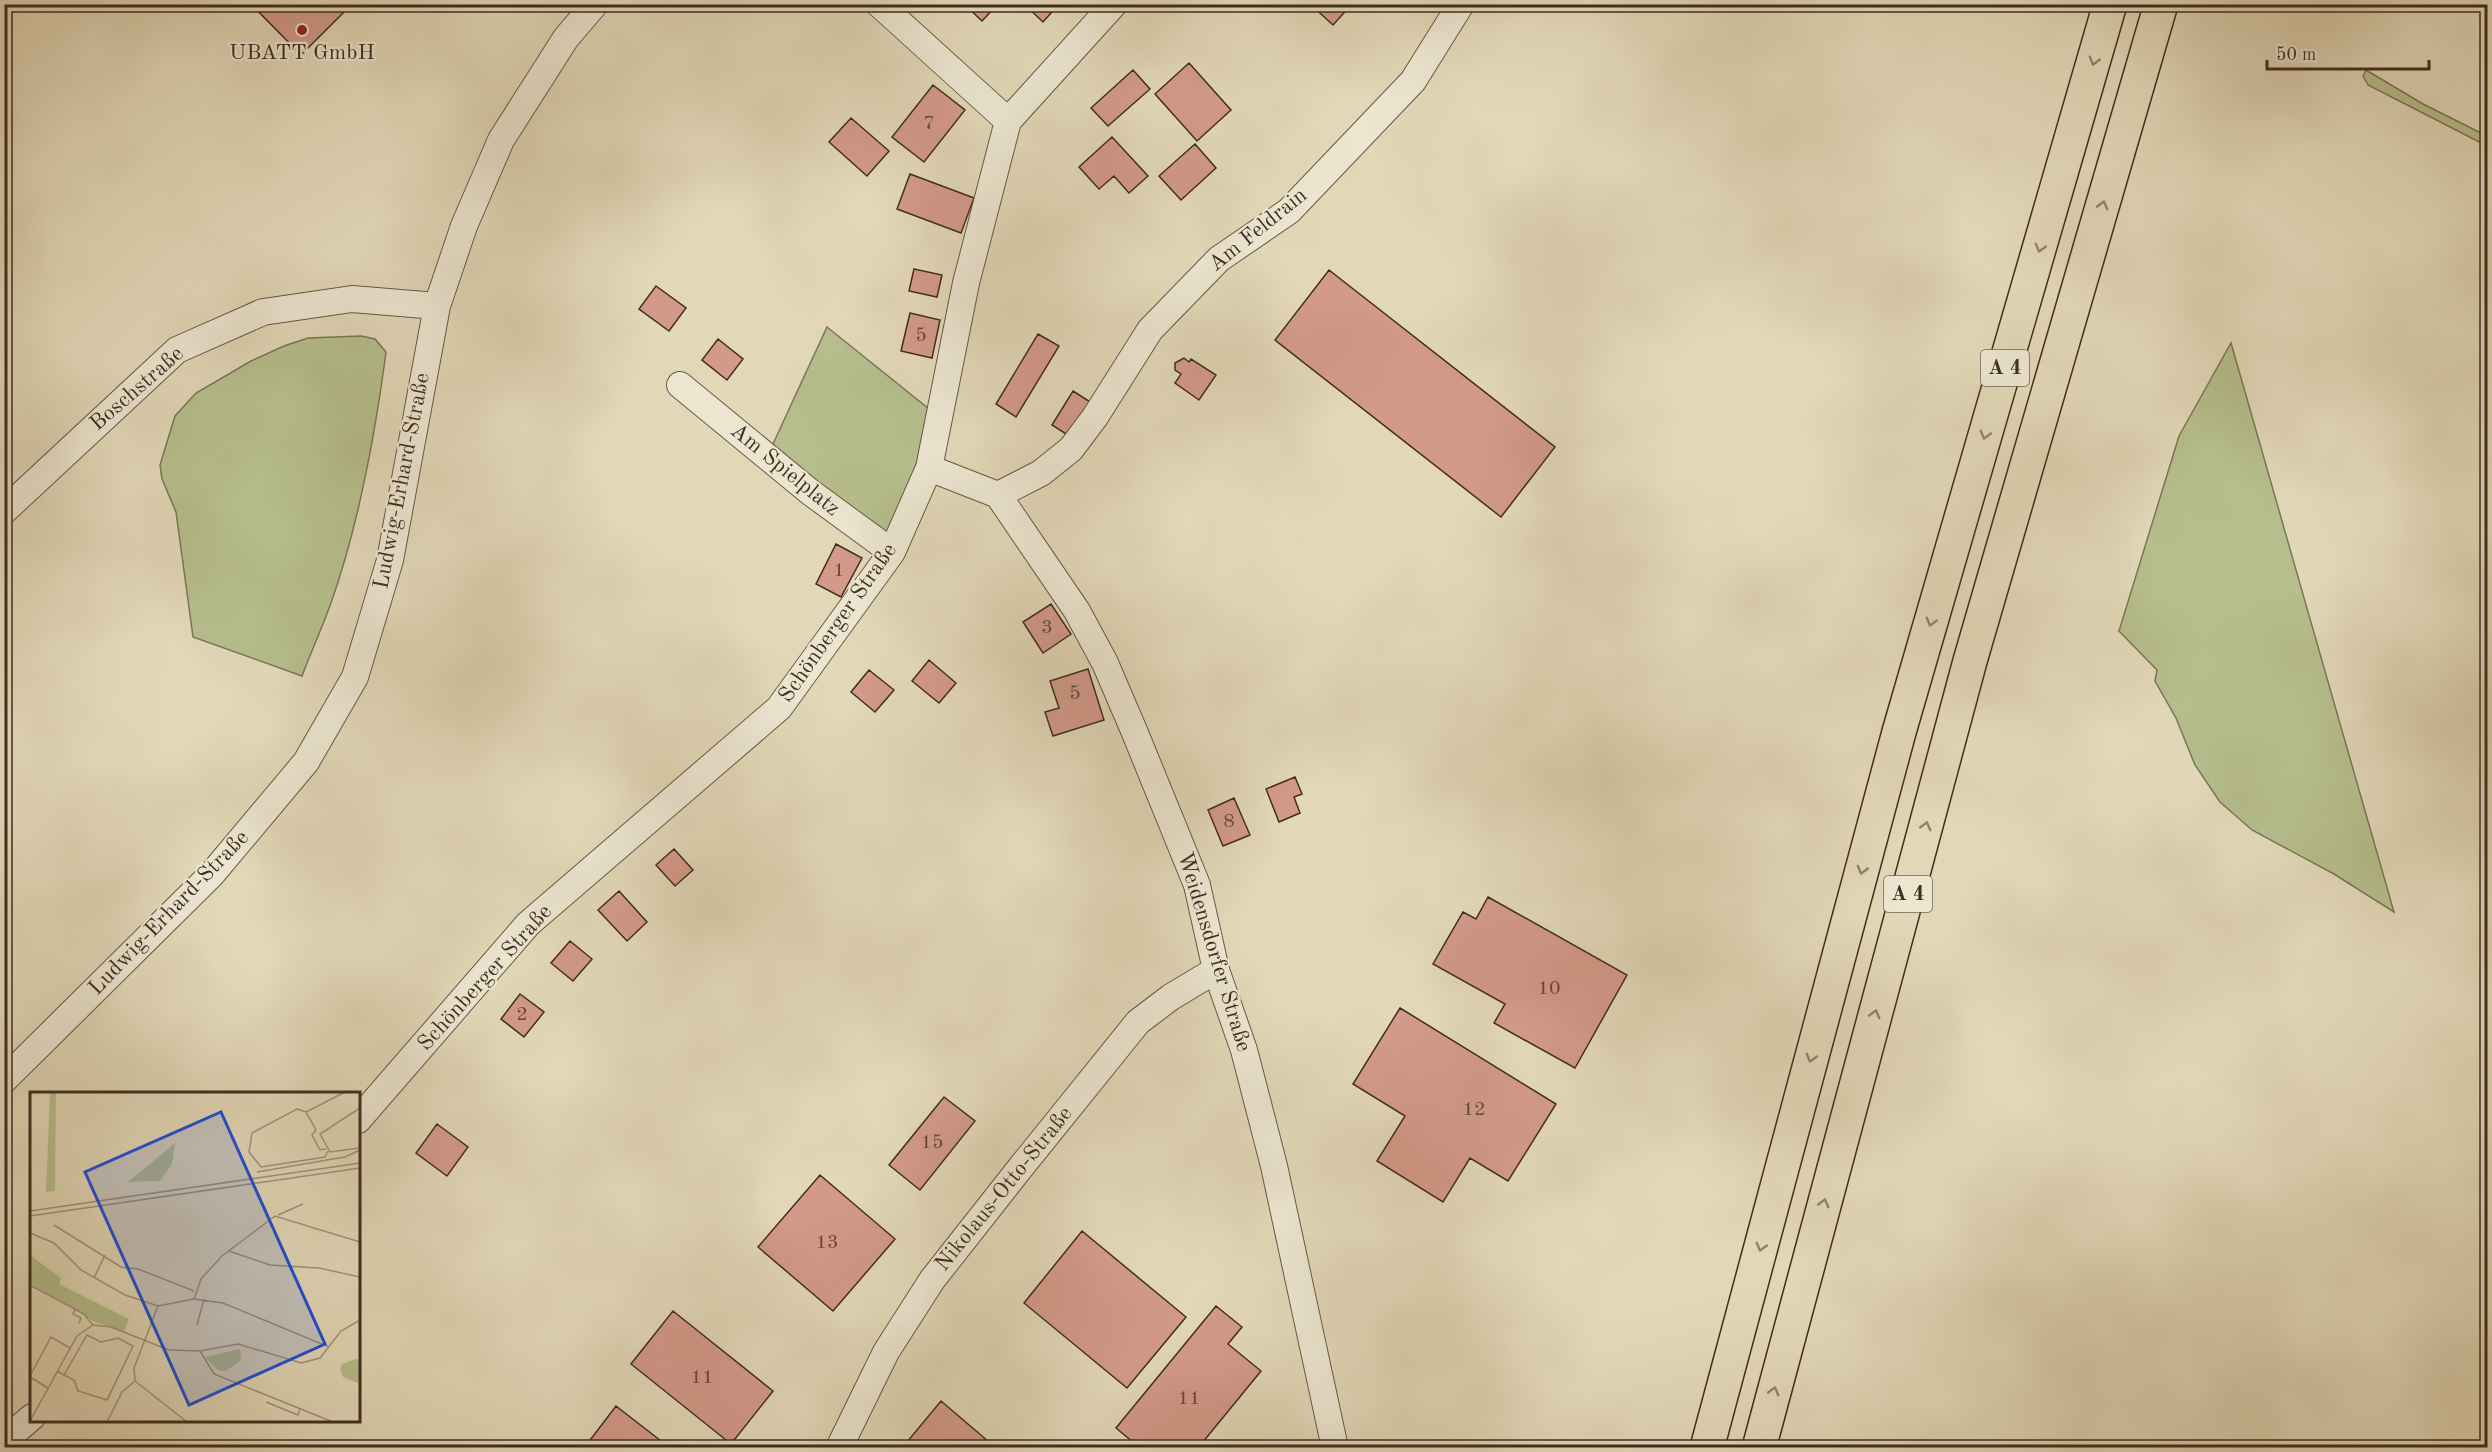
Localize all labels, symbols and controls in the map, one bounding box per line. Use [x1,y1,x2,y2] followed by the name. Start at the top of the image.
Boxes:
[295,23,309,37] marker: UBATT GmbH
[2267,33,2429,71] scale bar
[229,42,375,64] place label: UBATT GmbH
[2276,46,2316,64] text: 50 m
[2089,55,2101,66] one-way arrow
[923,114,935,134] house number: 7
[1205,184,1311,276] street label: Am Feldrain
[2096,200,2108,211] one-way arrow
[2035,242,2047,253] one-way arrow
[915,326,927,346] house number: 5
[86,343,188,435] street label: Boschstraße
[1981,350,2029,386] road number: A 4
[370,371,434,591] street label: Ludwig-Erhard-Straße
[726,420,844,520] street label: Am Spielplatz
[1980,429,1992,440] one-way arrow
[775,539,901,707] street label: Schönberger Straße
[833,561,845,581] house number: 1
[1926,616,1938,627] one-way arrow
[1041,618,1053,638] house number: 3
[1069,684,1081,704] house number: 5
[1223,812,1235,832] house number: 8
[1919,821,1931,832] one-way arrow
[85,826,253,1000] street label: Ludwig-Erhard-Straße
[1173,850,1255,1054] street label: Weidensdorfer Straße
[1857,864,1869,875] one-way arrow
[1884,876,1932,912] road number: A 4
[414,901,556,1055] street label: Schönberger Straße
[1537,979,1561,999] house number: 10
[516,1005,528,1025] house number: 2
[1868,1010,1880,1020] one-way arrow
[1806,1053,1819,1063] one-way arrow
[30,1092,360,1422] inset map
[1462,1100,1486,1120] house number: 12
[931,1103,1077,1275] street label: Nikolaus-Otto-Straße
[920,1133,944,1153] house number: 15
[1817,1198,1830,1208] one-way arrow
[815,1233,839,1253] house number: 13
[1755,1242,1768,1252] one-way arrow
[690,1368,714,1388] house number: 11
[1766,1386,1779,1396] one-way arrow
[1177,1389,1201,1409] house number: 11

